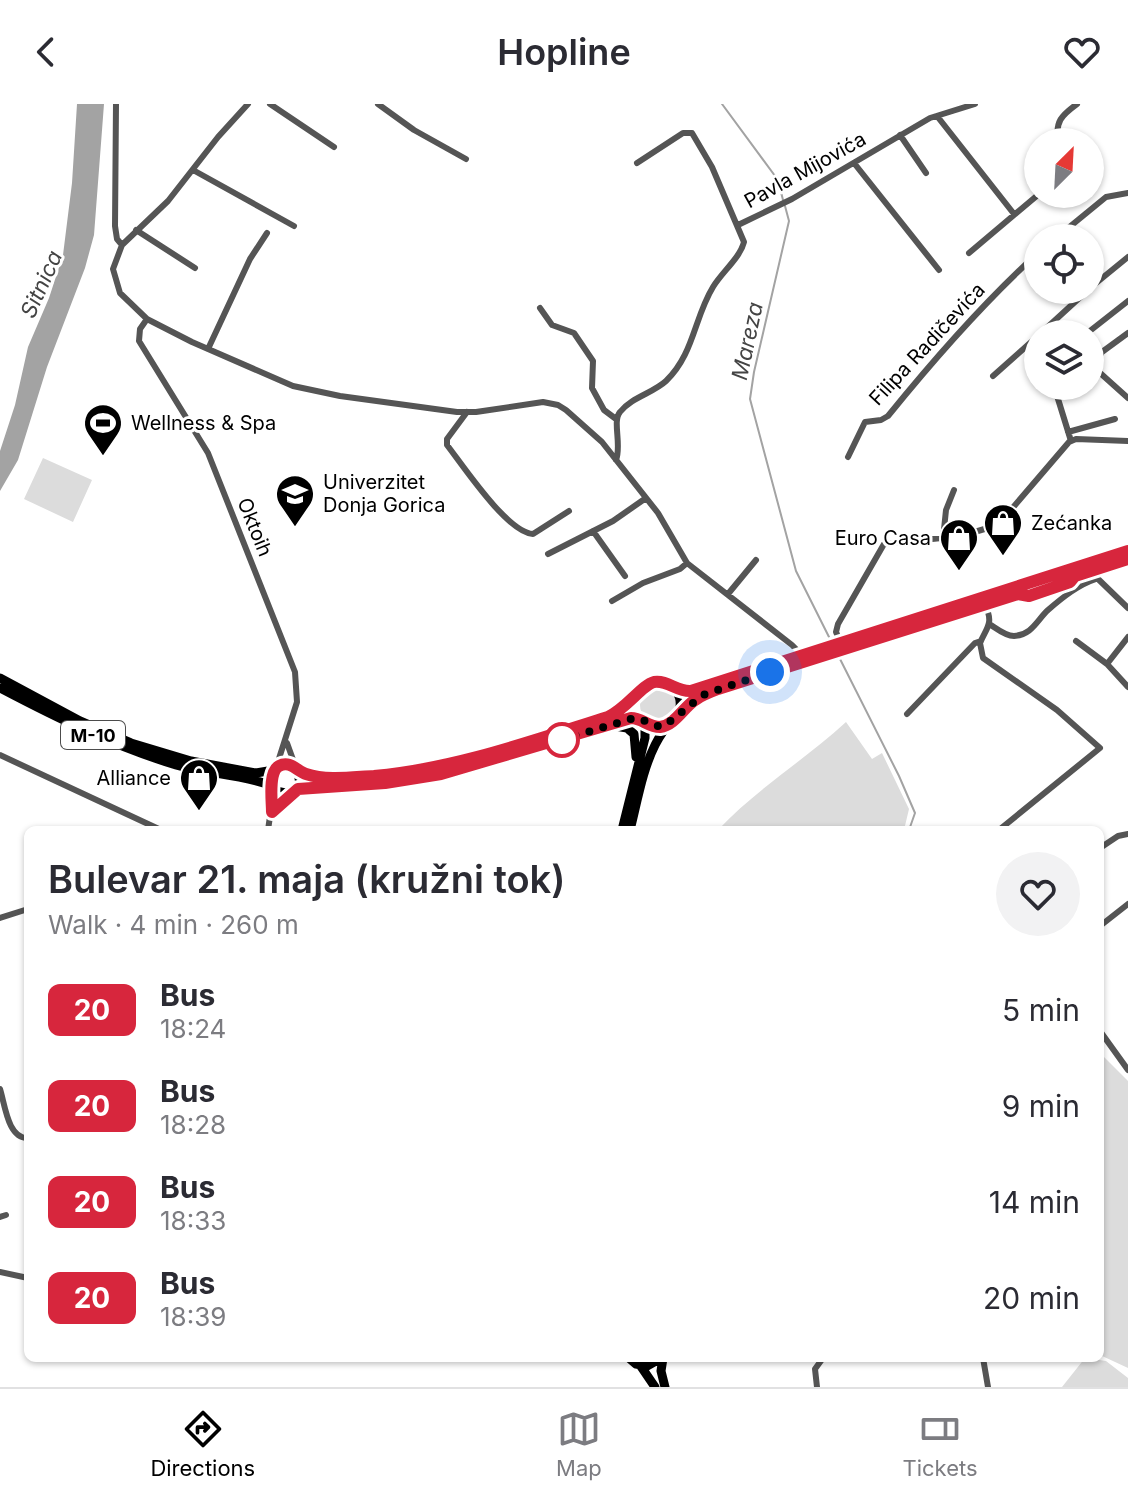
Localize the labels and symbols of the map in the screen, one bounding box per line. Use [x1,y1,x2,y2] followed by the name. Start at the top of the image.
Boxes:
[740,127,870,213] street label: Pavla Mijovića
[1024,128,1104,208] north arrow
[15,246,67,322] water label: Sitnica
[864,278,990,410] street label: Filipa Radičevića
[726,300,768,382] water label: Mareza
[82,402,124,457] sports icon: Wellness & Spa
[131,411,276,435] place label: Wellness & Spa
[323,470,445,517] place label: Univerzitet Donja Gorica
[274,473,316,528] school or university icon: Univerzitet Donja Gorica
[232,494,278,560] street label: Oktoih
[982,502,1024,557] shop icon: Zećanka
[1031,511,1112,535] place label: Zećanka
[938,517,980,572] shop icon: Euro Casa
[835,526,931,550] place label: Euro Casa
[750,652,790,692] your location
[61,721,125,749] road number: M-10
[545,723,579,757] unlabelled marker
[178,757,220,812] shop icon: Alliance
[97,766,171,790] place label: Alliance

